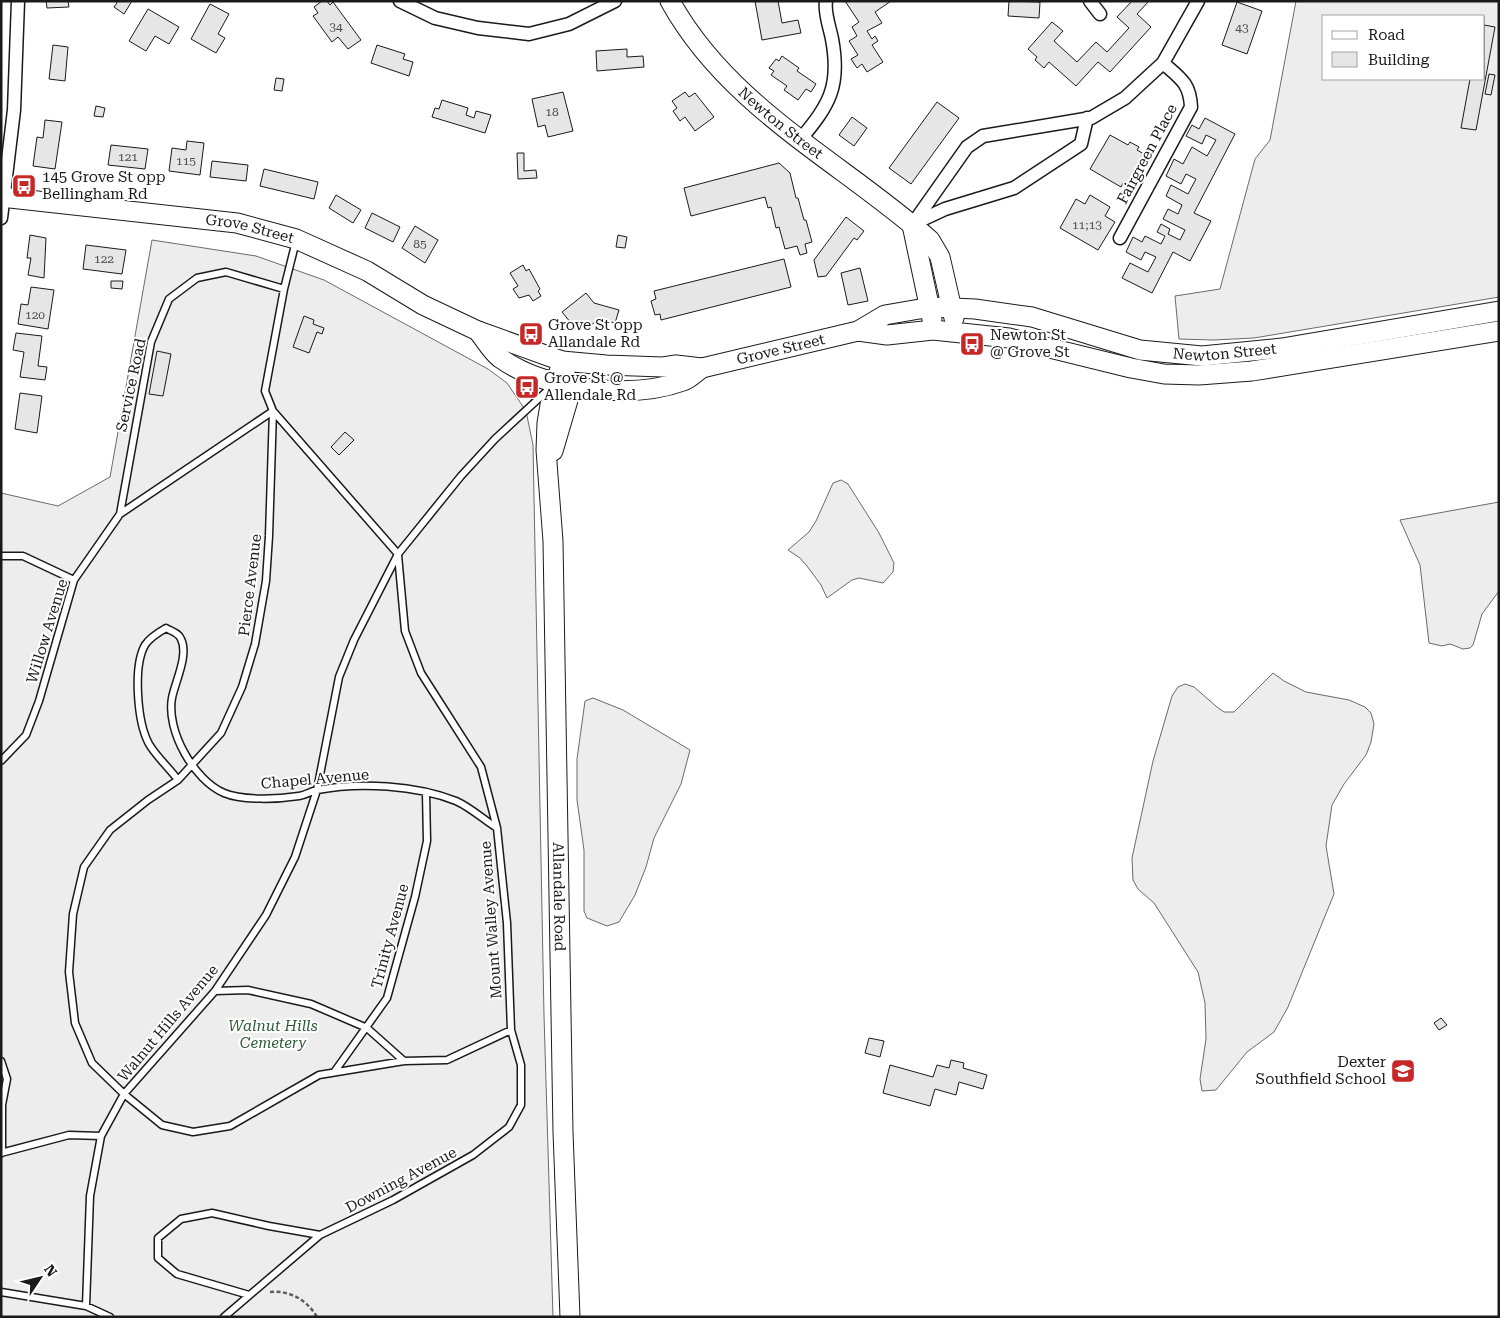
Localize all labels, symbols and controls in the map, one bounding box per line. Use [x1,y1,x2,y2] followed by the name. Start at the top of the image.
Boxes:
[1322,15,1485,80] legend
[329,20,343,34] house number: 34
[1235,21,1249,35] house number: 43
[1368,26,1405,44] text: Road
[1368,51,1430,69] text: Building
[734,83,827,163] street label: Newton Street
[1113,101,1181,207] street label: Fairgreen Place
[545,105,559,119] house number: 18
[118,150,138,164] house number: 121
[176,154,196,168] house number: 115
[42,168,166,203] place label: 145 Grove St opp Bellingham Rd
[11,173,37,199] bus stop icon: 145 Grove St opp Bellingham Rd
[205,211,296,247] street label: Grove Street
[1072,218,1102,232] house number: 11;13
[413,237,427,251] house number: 85
[94,252,114,266] house number: 122
[25,308,45,322] house number: 120
[548,316,643,351] place label: Grove St opp Allandale Rd
[518,321,544,347] bus stop icon: Grove St opp Allandale Rd
[990,326,1070,361] place label: Newton St @ Grove St
[735,330,827,368] street label: Grove Street
[959,331,985,357] bus stop icon: Newton St @ Grove St
[112,336,150,433] street label: Service Road
[1172,340,1278,365] street label: Newton Street
[544,369,637,404] place label: Grove St @ Allendale Rd
[514,374,540,400] bus stop icon: Grove St @ Allendale Rd
[235,533,265,637] street label: Pierce Avenue
[23,577,71,685] street label: Willow Avenue
[260,765,370,793] street label: Chapel Avenue
[477,840,505,1000] street label: Mount Walley Avenue
[549,842,569,952] street label: Allandale Road
[367,882,413,990] street label: Trinity Avenue
[114,961,222,1085] street label: Walnut Hills Avenue
[228,1017,318,1052] park label: Walnut Hills Cemetery
[1256,1053,1386,1088] place label: Dexter Southfield School
[1390,1058,1416,1084] school or university icon: Dexter Southfield School
[342,1143,460,1217] street label: Downing Avenue
[15,1253,65,1303] north arrow
[41,1262,60,1280] text: N

